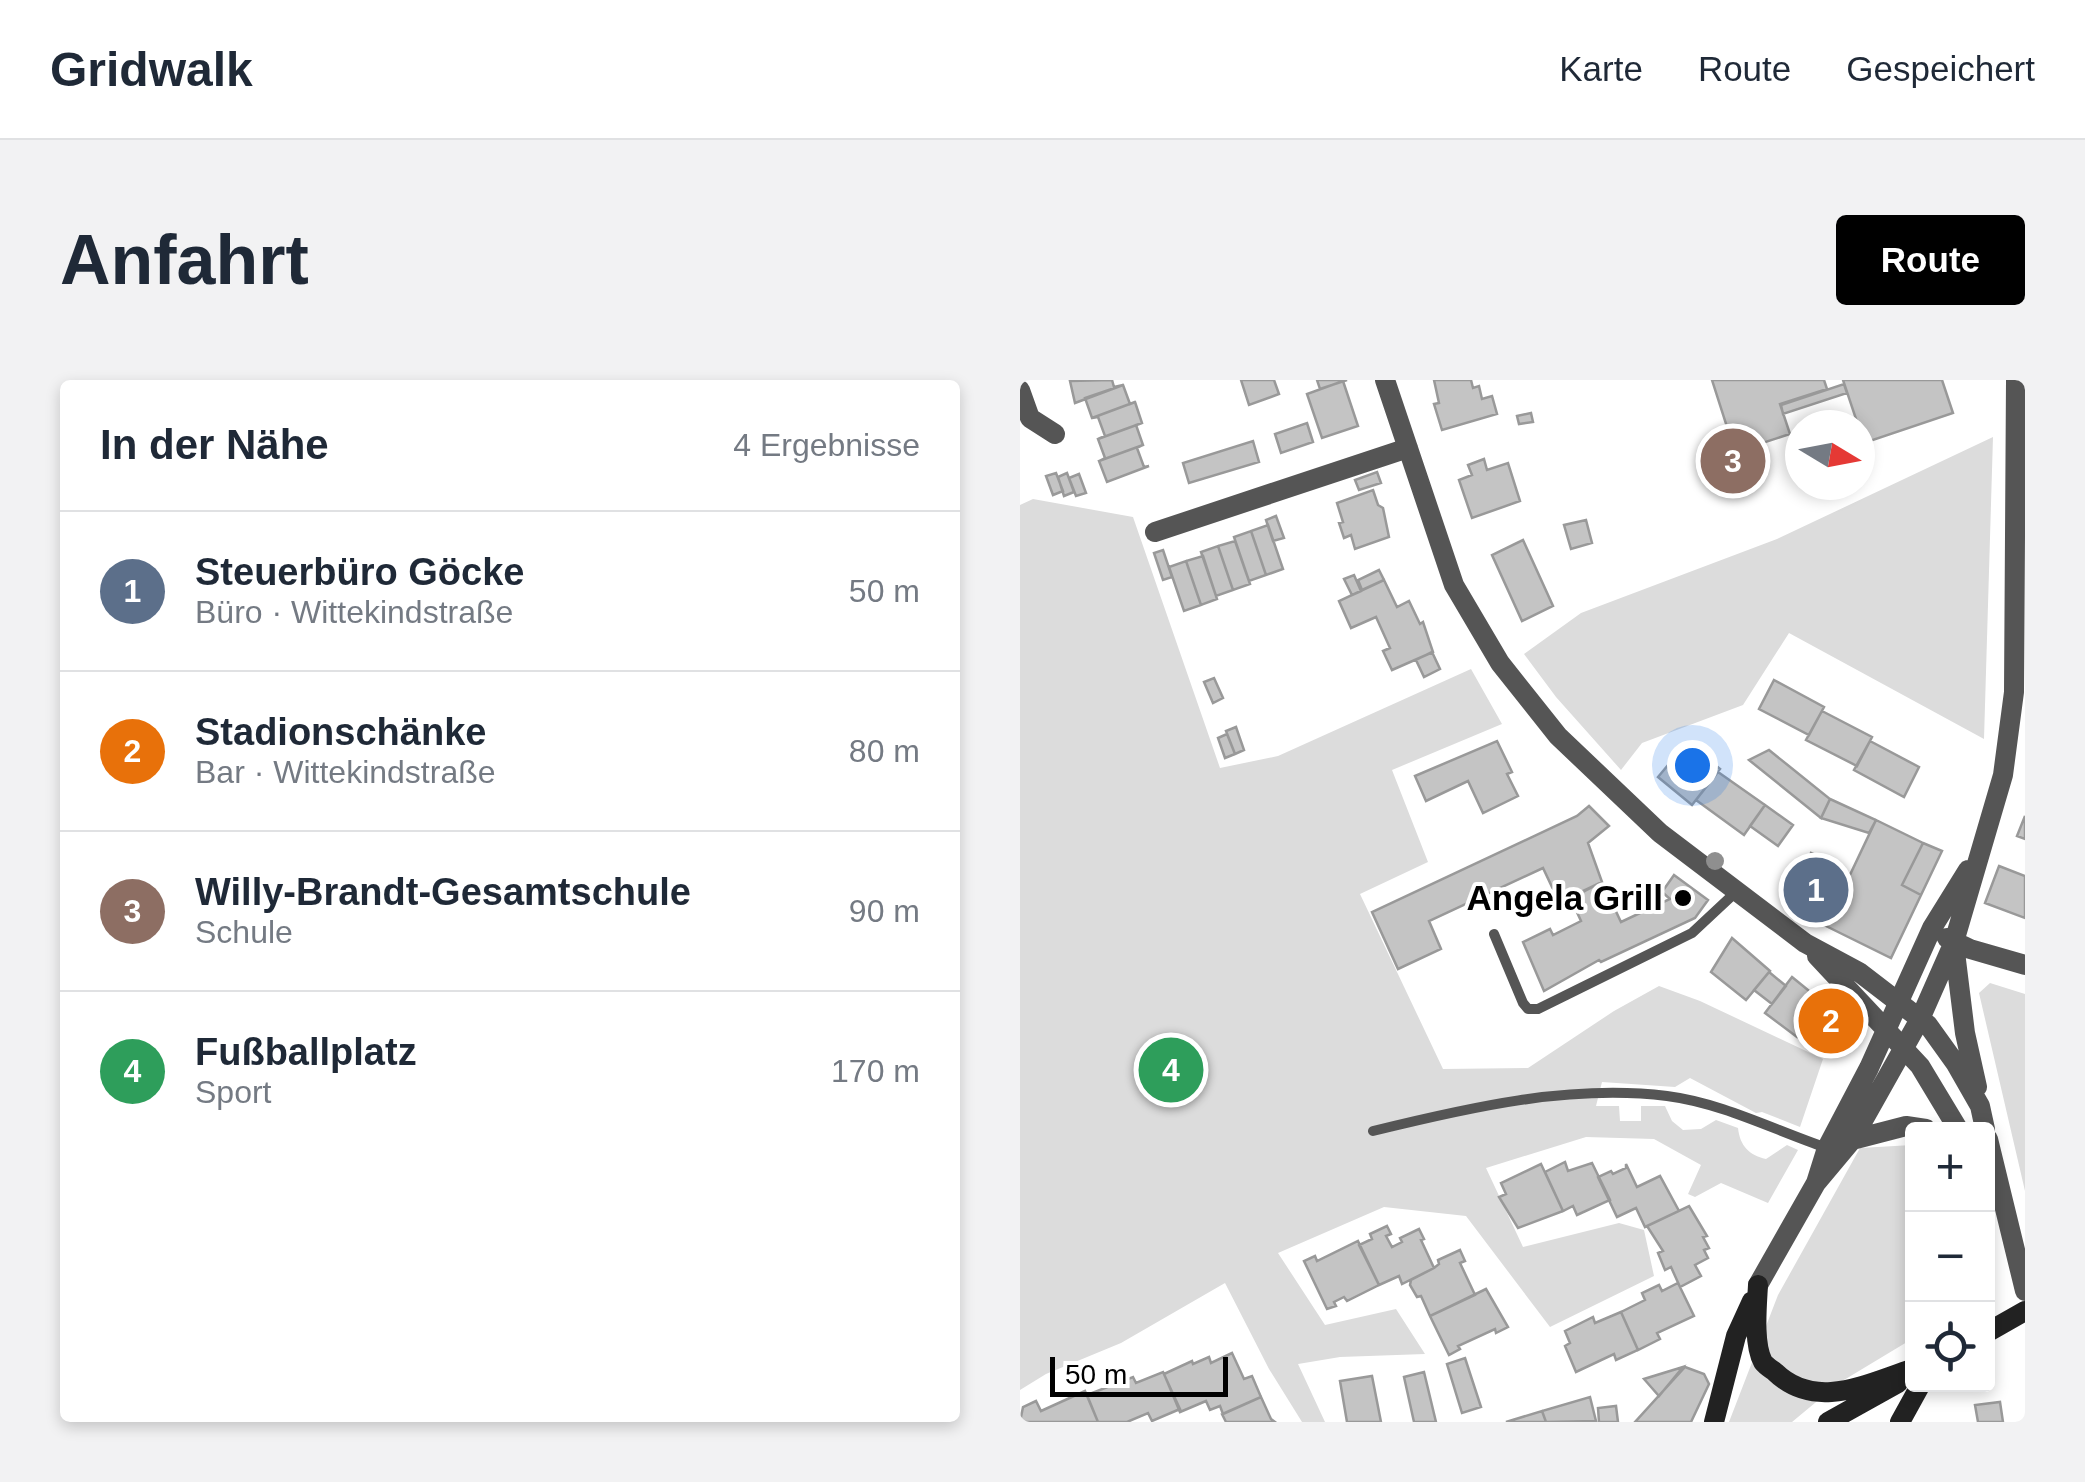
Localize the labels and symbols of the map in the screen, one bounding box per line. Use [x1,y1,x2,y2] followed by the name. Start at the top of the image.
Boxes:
[1785,410,1875,500] north arrow
[1700,424,1766,498] pin: 3
[1667,740,1718,791] your location
[1784,852,1848,928] pin: 1
[1467,878,1663,917] place label: Angela Grill
[1672,887,1694,909] marker: Angela Grill
[1798,984,1864,1058] pin: 2
[1138,1032,1204,1108] pin: 4
[1050,1352,1228,1396] scale bar

